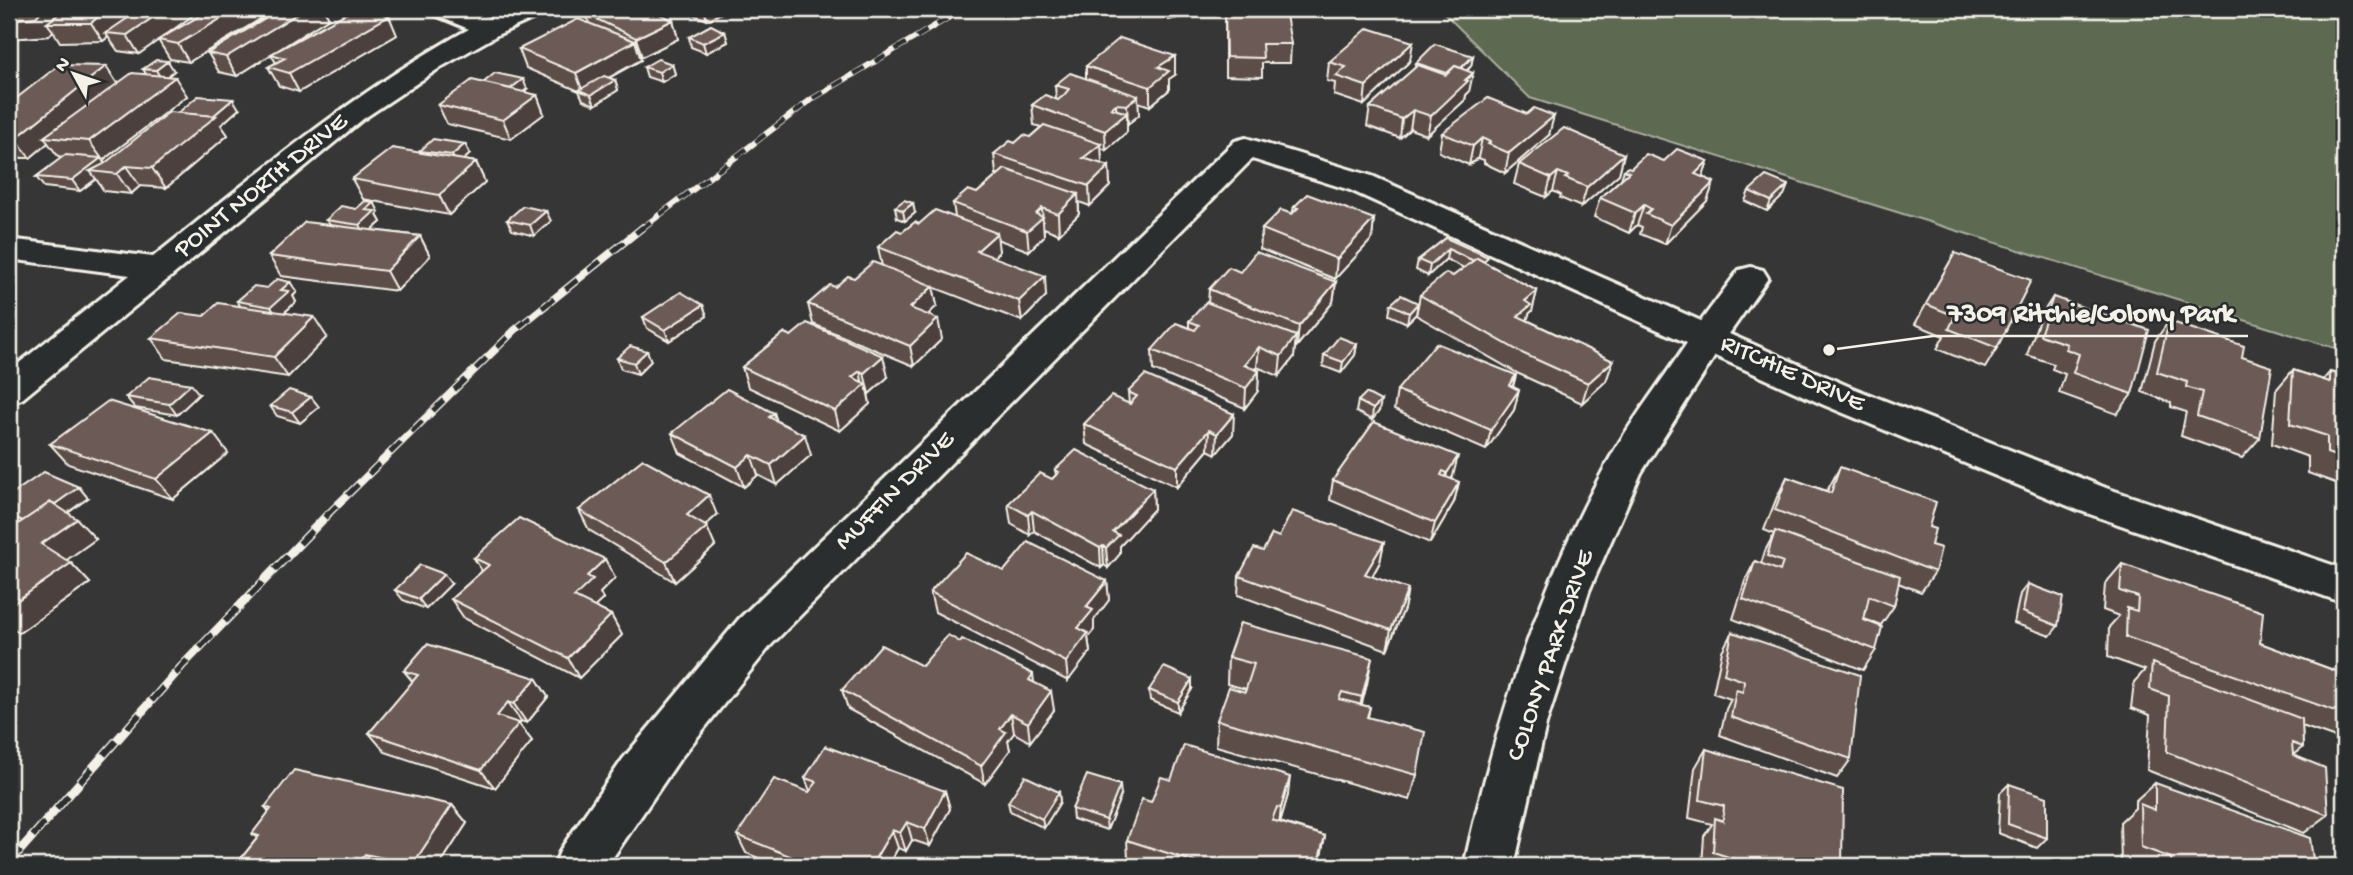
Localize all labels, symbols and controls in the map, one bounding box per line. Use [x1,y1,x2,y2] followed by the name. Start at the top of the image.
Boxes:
[38,38,108,108] north arrow
[51,53,76,77] text: N
[168,107,356,267] street label: POINT NORTH DRIVE
[1933,287,2248,336] callout: 7309 Ritchie/Colony Park
[1945,299,2238,332] text: 7309 Ritchie/Colony Park
[1715,329,1870,421] street label: RITCHIE DRIVE
[830,425,963,558] street label: MUFFIN DRIVE
[1501,546,1603,766] street label: COLONY PARK DRIVE

